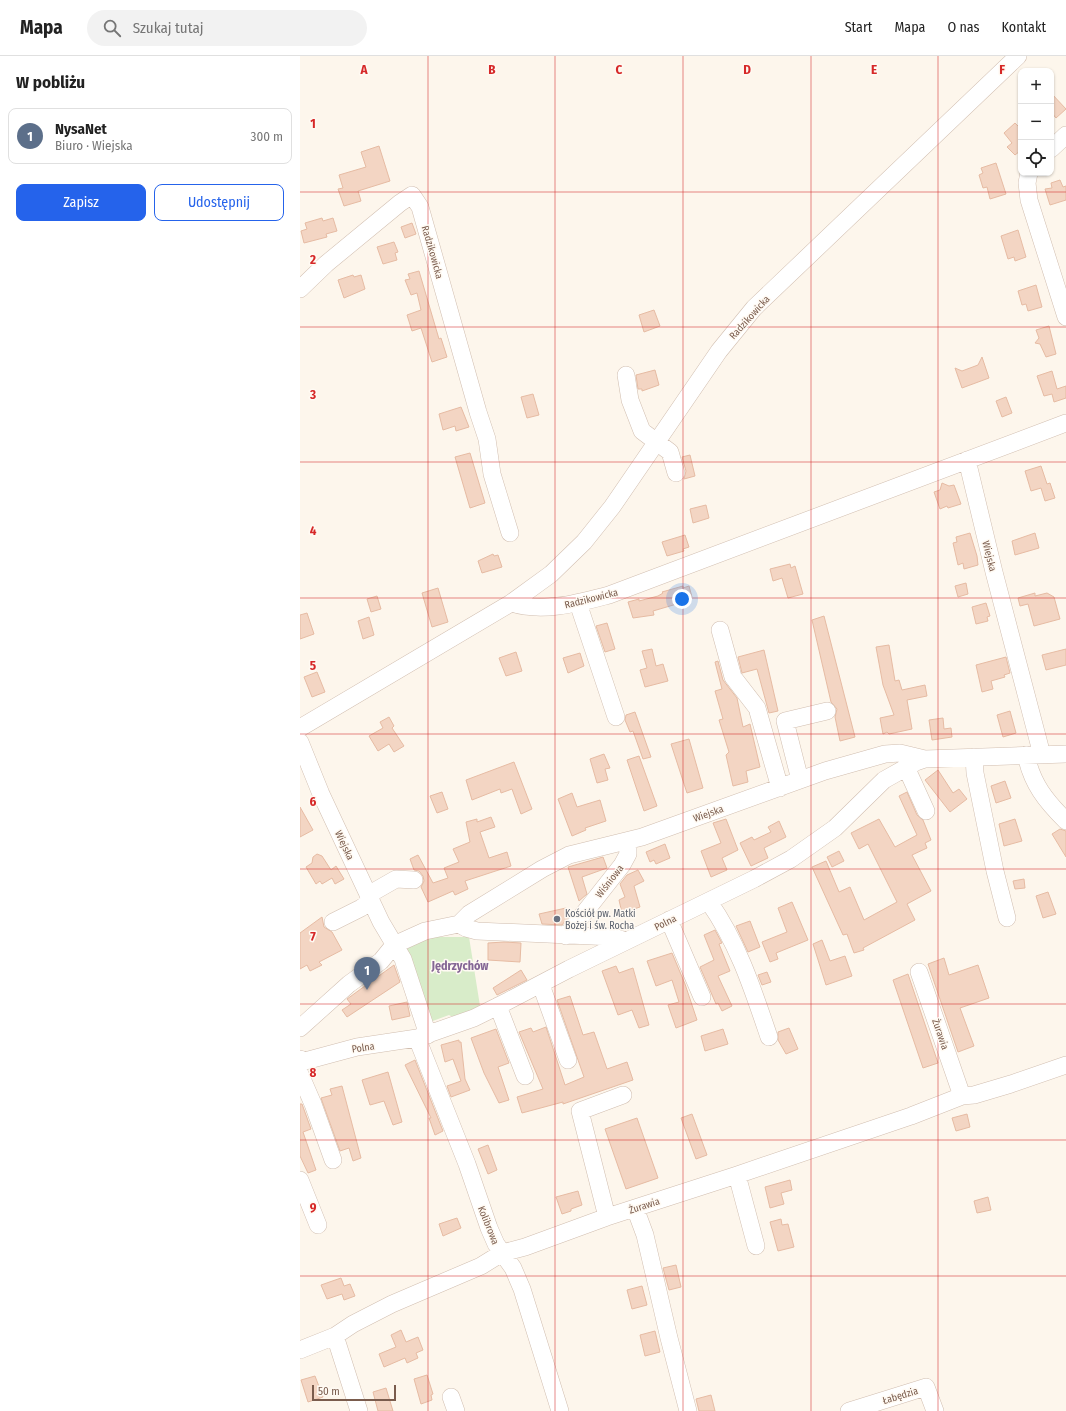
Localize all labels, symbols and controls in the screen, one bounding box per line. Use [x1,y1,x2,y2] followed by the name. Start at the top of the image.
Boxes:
[87,10,367,46] search box
[20,16,63,39] text: Mapa
[101,17,123,39] icon: search
[133,19,203,37] text: Szukaj tutaj
[845,19,872,36] text: Start
[894,19,925,36] text: Mapa
[947,19,980,36] text: O nas
[1002,19,1046,36] text: Kontakt
[359,62,368,77] text: A
[488,62,496,77] text: B
[616,62,623,77] text: C
[743,62,751,77] text: D
[871,62,877,77] text: E
[999,62,1005,77] text: F
[1018,68,1054,176] map controls
[1018,68,1054,104] button: +
[16,72,85,93] text: W pobliżu
[1018,104,1054,140] button: −
[310,116,316,131] text: 1
[55,120,107,138] text: NysaNet
[27,129,33,144] text: 1
[251,129,283,144] text: 300 m
[55,138,133,153] text: Biuro · Wiejska
[1018,140,1054,176] button: locate
[16,184,146,221] button: Zapisz
[154,184,284,221] button: Udostępnij
[419,224,445,280] street label: Radzikowicka
[309,252,316,267] text: 2
[727,293,773,342] street label: Radzikowicka
[309,387,316,402] text: 3
[310,523,317,538] text: 4
[979,540,999,573] street label: Wiejska
[563,587,619,611] street label: Radzikowicka
[672,589,692,609] your location
[310,658,316,673] text: 5
[310,794,317,809] text: 6
[692,803,725,825] street label: Wiejska
[332,829,356,862] street label: Wiejska
[593,863,626,901] street label: Wiśniowa
[565,908,636,932] place label: Kościół pw. Matki Bożej i św. Rocha
[652,912,678,933] street label: Polna
[552,914,562,924] marker: Kościół pw. Matki Bożej i św. Rocha
[310,929,316,944] text: 7
[354,957,380,990] pin: 1
[430,959,489,973] district label: Jędrzychów
[929,1017,953,1051] street label: Żurawia
[351,1040,375,1056] street label: Polna
[310,1065,317,1080] text: 8
[627,1193,661,1217] street label: Żurawia
[310,1200,317,1215] text: 9
[475,1204,501,1247] street label: Kolibrowa
[312,1383,396,1402] scale bar
[318,1385,340,1398] text: 50 m
[881,1385,920,1407] street label: Łabędzia

